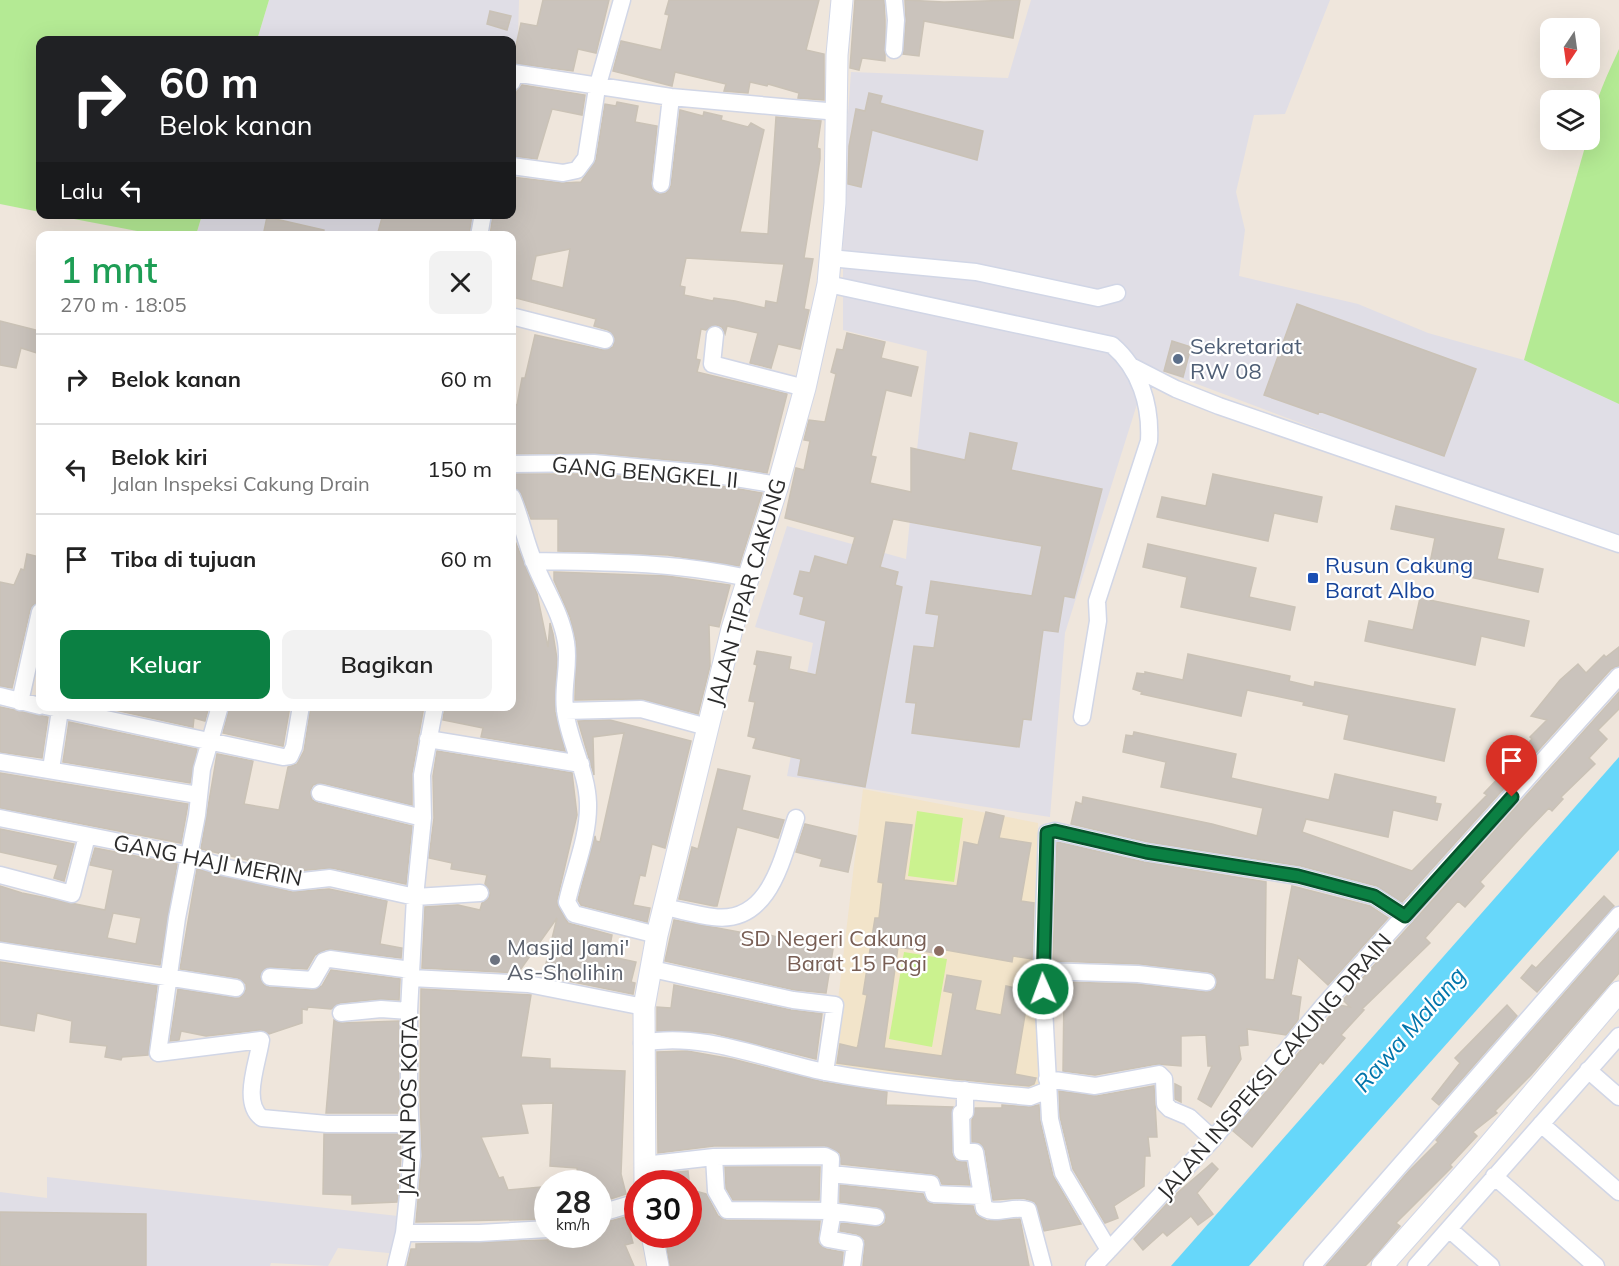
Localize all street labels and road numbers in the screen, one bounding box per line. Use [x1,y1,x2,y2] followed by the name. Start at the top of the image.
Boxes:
[551,450,739,494] street label: GANG BENGKEL II
[700,475,792,709] street label: JALAN TIPAR CAKUNG
[111,828,305,892] street label: GANG HAJI MERIN
[1151,927,1397,1205] street label: JALAN INSPEKSI CAKUNG DRAIN
[392,1015,424,1197] street label: JALAN POS KOTA

